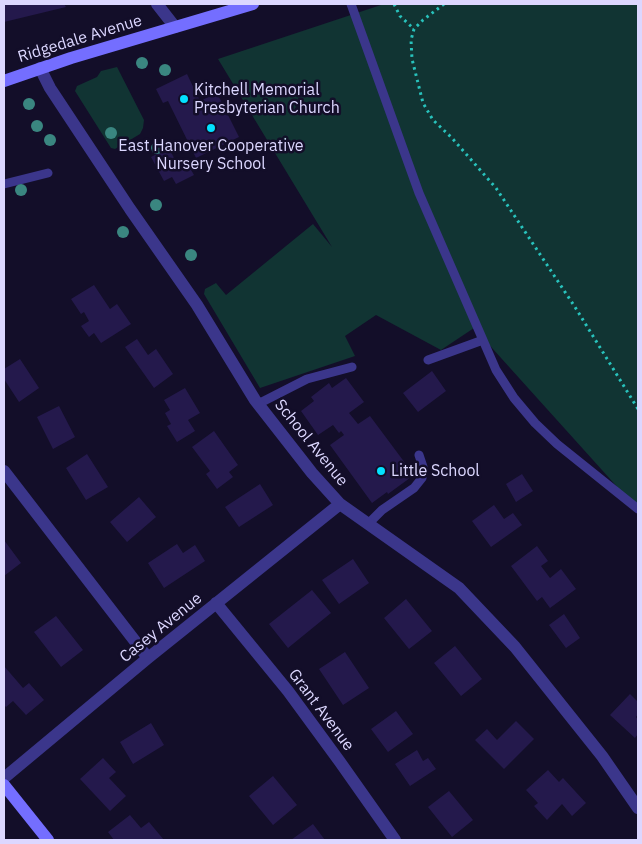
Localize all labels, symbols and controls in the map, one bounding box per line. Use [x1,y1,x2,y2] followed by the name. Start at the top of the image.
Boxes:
[16,11,144,67] street label: Ridgedale Avenue
[194,80,340,118] place label: Kitchell Memorial Presbyterian Church
[178,93,190,105] marker: Kitchell Memorial Presbyterian Church
[205,122,217,134] marker: East Hanover Cooperative Nursery School
[118,136,304,174] place label: East Hanover Cooperative Nursery School
[270,396,352,490] street label: School Avenue
[391,461,480,481] place label: Little School
[375,465,387,477] marker: Little School
[116,589,206,667] street label: Casey Avenue
[284,665,358,755] street label: Grant Avenue

